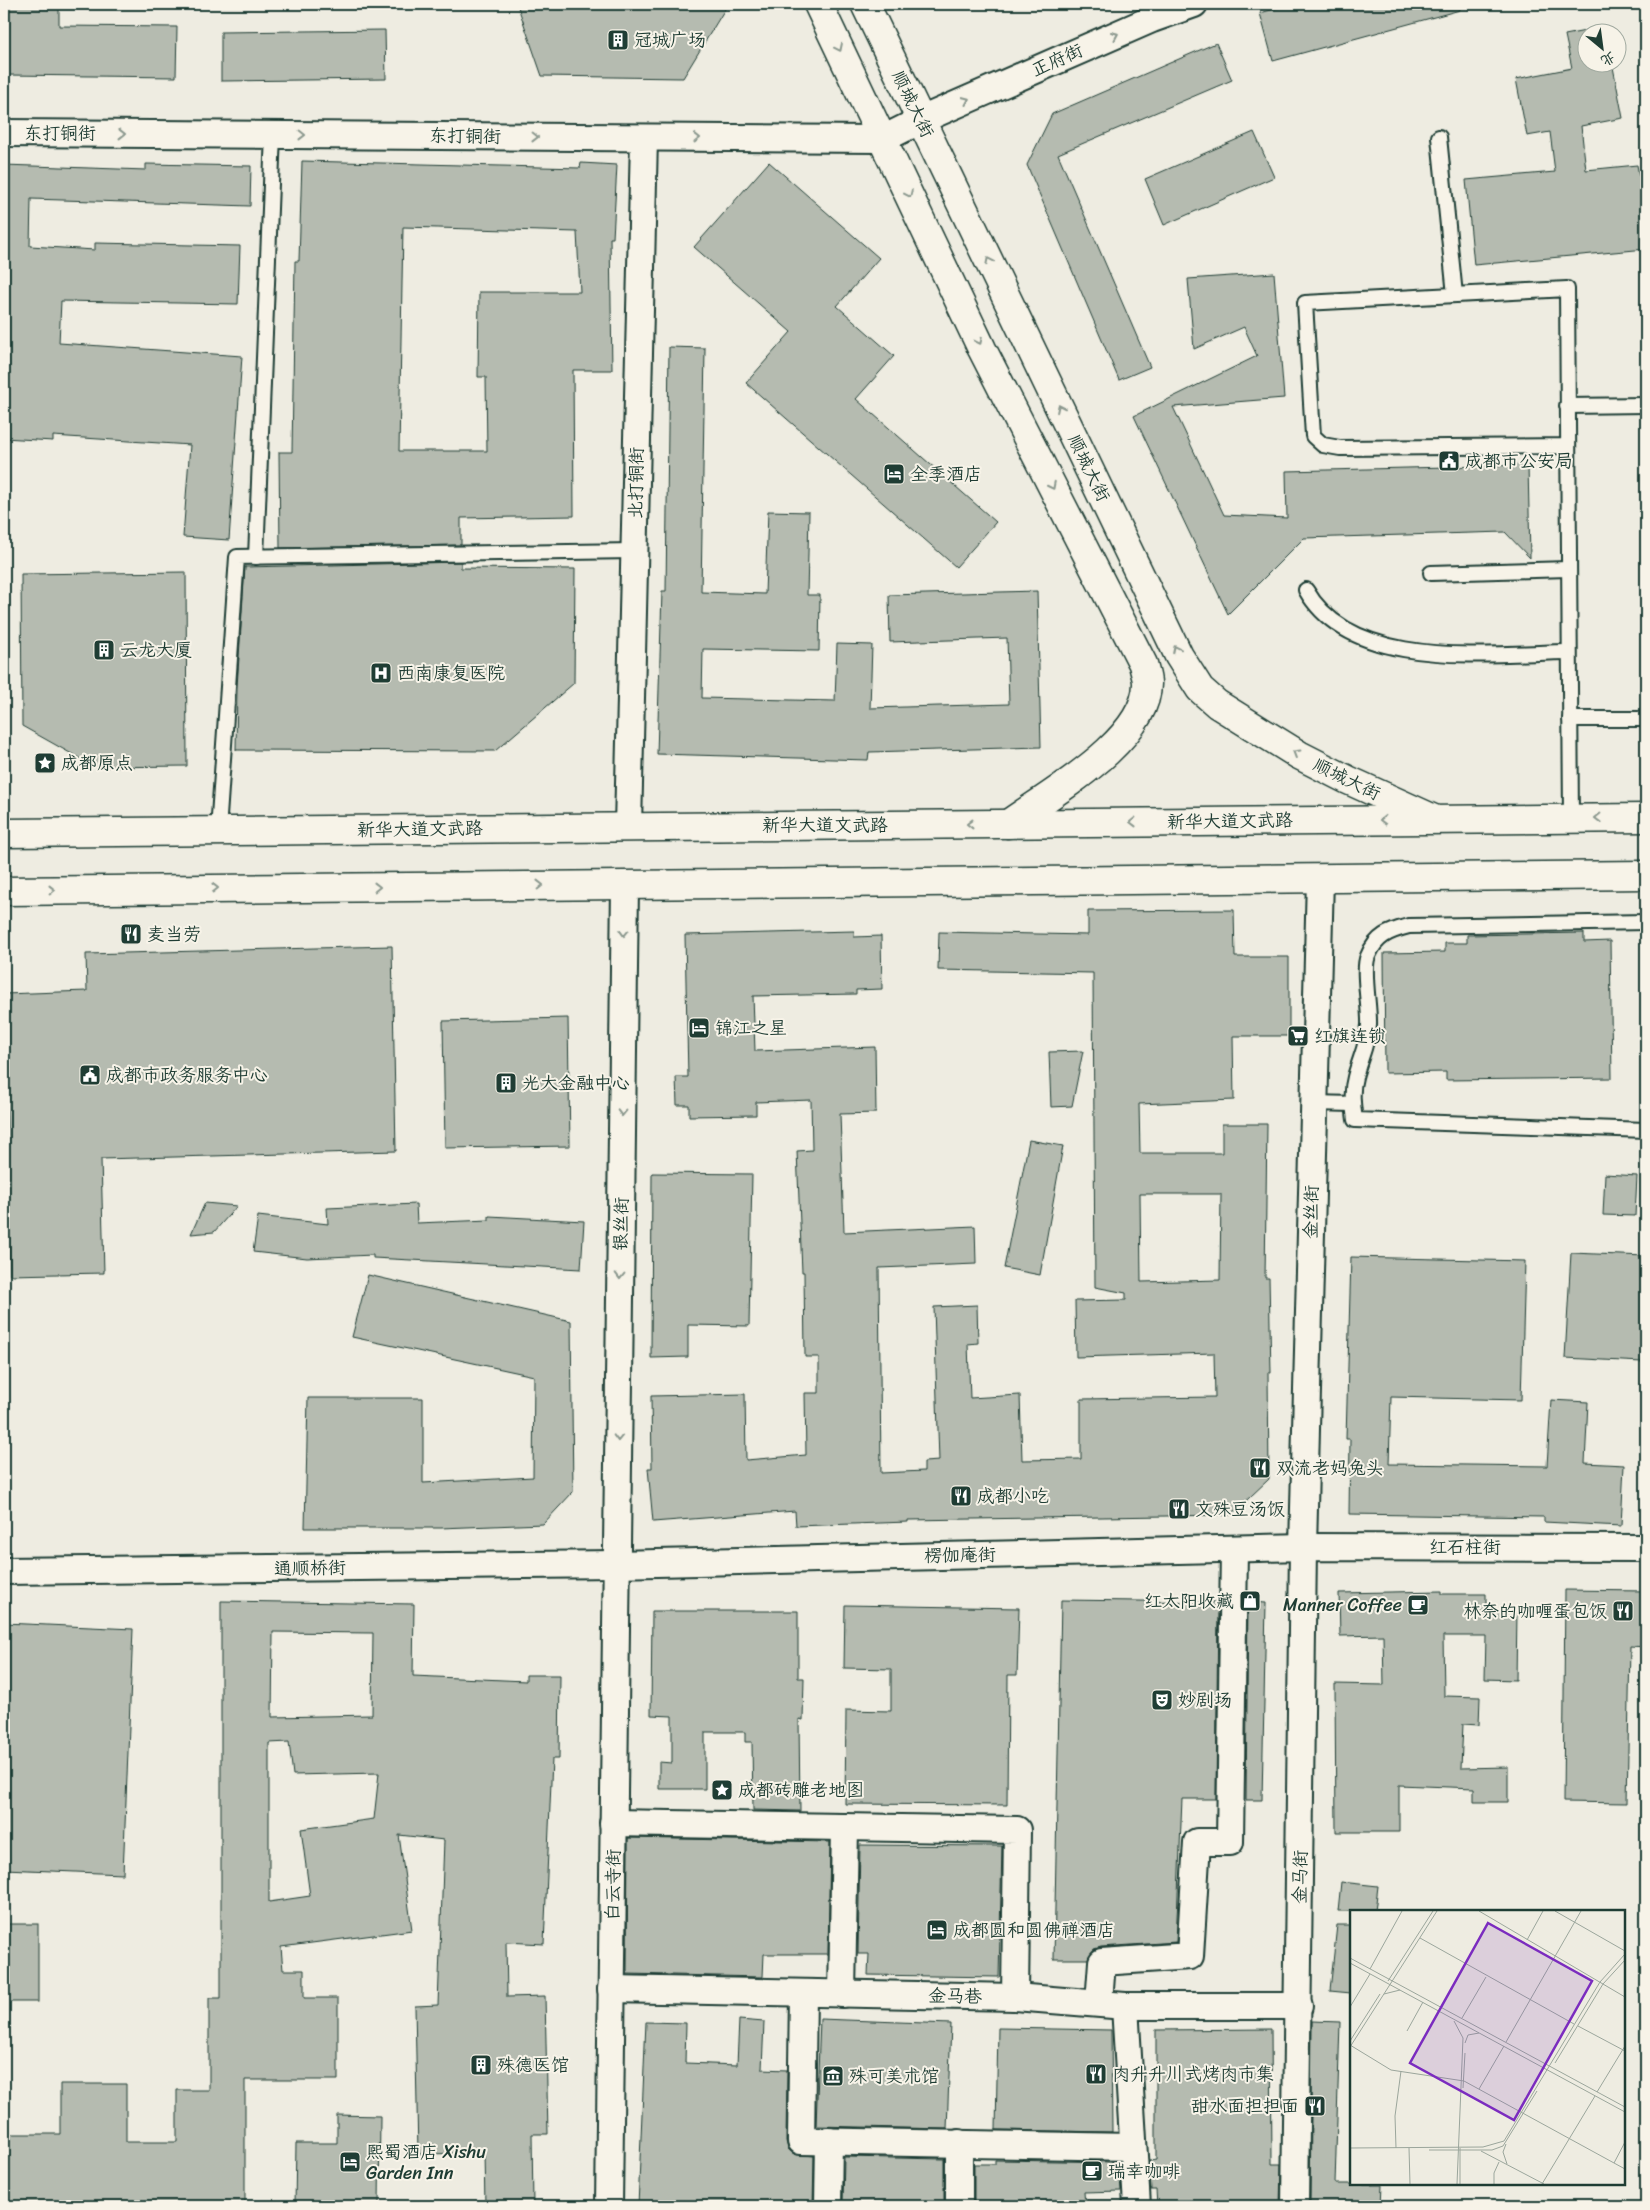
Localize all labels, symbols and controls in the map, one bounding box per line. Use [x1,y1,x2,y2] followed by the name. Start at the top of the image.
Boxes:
[1578,22,1628,72] north arrow
[634,24,706,56] place label: 冠城广场
[606,28,630,52] building icon: 冠城广场
[1110,31,1119,42] one-way arrow
[1026,34,1088,86] street label: 正府街
[833,43,843,52] one-way arrow
[1596,45,1620,73] text: 北
[883,65,943,143] street label: 顺城大街
[961,96,970,107] one-way arrow
[24,117,96,149] street label: 东打铜街
[429,119,501,153] street label: 东打铜街
[119,129,127,139] one-way arrow
[299,130,307,140] one-way arrow
[532,132,539,142] one-way arrow
[694,133,702,143] one-way arrow
[903,189,913,198] one-way arrow
[985,257,995,266] one-way arrow
[972,336,983,345] one-way arrow
[1056,404,1066,413] one-way arrow
[1059,429,1119,507] street label: 顺城大街
[1465,445,1573,477] place label: 成都市公安局
[619,447,653,519] street label: 北打铜街
[1437,449,1461,473] public building icon: 成都市公安局
[910,458,982,490] place label: 全季酒店
[882,462,906,486] hotel icon: 全季酒店
[1046,481,1056,490] one-way arrow
[120,634,192,666] place label: 云龙大厦
[92,638,116,662] building icon: 云龙大厦
[1172,645,1182,654] one-way arrow
[397,657,505,689] place label: 西南康复医院
[369,661,393,685] hospital icon: 西南康复医院
[61,747,133,779] place label: 成都原点
[1308,749,1386,809] street label: 顺城大街
[1292,750,1301,760] one-way arrow
[33,751,57,775] place icon: 成都原点
[1167,804,1293,838] street label: 新华大道文武路
[762,809,888,841] street label: 新华大道文武路
[357,812,483,846] street label: 新华大道文武路
[1593,813,1601,823] one-way arrow
[1378,815,1386,825] one-way arrow
[1128,817,1136,828] one-way arrow
[966,819,974,829] one-way arrow
[536,880,544,891] one-way arrow
[374,882,382,892] one-way arrow
[211,883,219,894] one-way arrow
[49,885,57,895] one-way arrow
[147,918,201,950] place label: 麦当劳
[119,922,143,946] restaurant icon: 麦当劳
[619,930,629,938] one-way arrow
[715,1012,787,1044] place label: 锦江之星
[687,1016,711,1040] hotel icon: 锦江之星
[1314,1020,1386,1052] place label: 红旗连锁
[1286,1024,1310,1048] supermarket icon: 红旗连锁
[106,1059,268,1091] place label: 成都市政务服务中心
[78,1063,102,1087] public building icon: 成都市政务服务中心
[522,1067,630,1099] place label: 光大金融中心
[494,1071,518,1095] building icon: 光大金融中心
[617,1110,627,1118] one-way arrow
[1295,1185,1327,1239] street label: 金丝街
[605,1197,637,1251] street label: 银丝街
[615,1272,625,1280] one-way arrow
[613,1435,623,1443] one-way arrow
[1276,1452,1384,1484] place label: 双流老妈兔头
[1248,1456,1272,1480] restaurant icon: 双流老妈兔头
[977,1480,1049,1512] place label: 成都小吃
[949,1484,973,1508] restaurant icon: 成都小吃
[1195,1493,1285,1525] place label: 文殊豆汤饭
[1167,1497,1191,1521] restaurant icon: 文殊豆汤饭
[1429,1531,1501,1563] street label: 红石柱街
[924,1538,996,1572] street label: 楞伽庵街
[274,1551,346,1585] street label: 通顺桥街
[1144,1585,1234,1617] place label: 红太阳收藏
[1238,1589,1262,1613] shop icon: 红太阳收藏
[1283,1589,1402,1621] place label: Manner Coffee
[1406,1593,1430,1617] cafe icon: Manner Coffee
[1463,1595,1607,1627] place label: 林奈的咖喱蛋包饭
[1611,1599,1635,1623] restaurant icon: 林奈的咖喱蛋包饭
[1178,1684,1232,1716] place label: 妙剧场
[1150,1688,1174,1712] theatre icon: 妙剧场
[738,1774,864,1806] place label: 成都砖雕老地图
[710,1778,734,1802] place icon: 成都砖雕老地图
[596,1849,630,1921] street label: 白云寺街
[1284,1850,1316,1904] street label: 金马街
[1350,1910,1625,2185] inset map
[953,1914,1115,1946] place label: 成都圆和圆佛禅酒店
[925,1918,949,1942] hotel icon: 成都圆和圆佛禅酒店
[928,1980,982,2012] street label: 金马巷
[497,2049,569,2081] place label: 殊德医馆
[469,2053,493,2077] building icon: 殊德医馆
[1112,2058,1274,2090] place label: 肉升升川式烤肉市集
[849,2060,939,2092] place label: 殊可美术馆
[1084,2062,1108,2086] restaurant icon: 肉升升川式烤肉市集
[821,2064,845,2088] museum icon: 殊可美术馆
[1191,2090,1299,2122] place label: 甜水面担担面
[1303,2094,1327,2118] restaurant icon: 甜水面担担面
[366,2136,486,2189] place label: 熙蜀酒店 Xishu Garden Inn
[338,2150,362,2174] hotel icon: 熙蜀酒店 Xishu Garden Inn
[1108,2155,1180,2187] place label: 瑞幸咖啡
[1080,2159,1104,2183] cafe icon: 瑞幸咖啡

